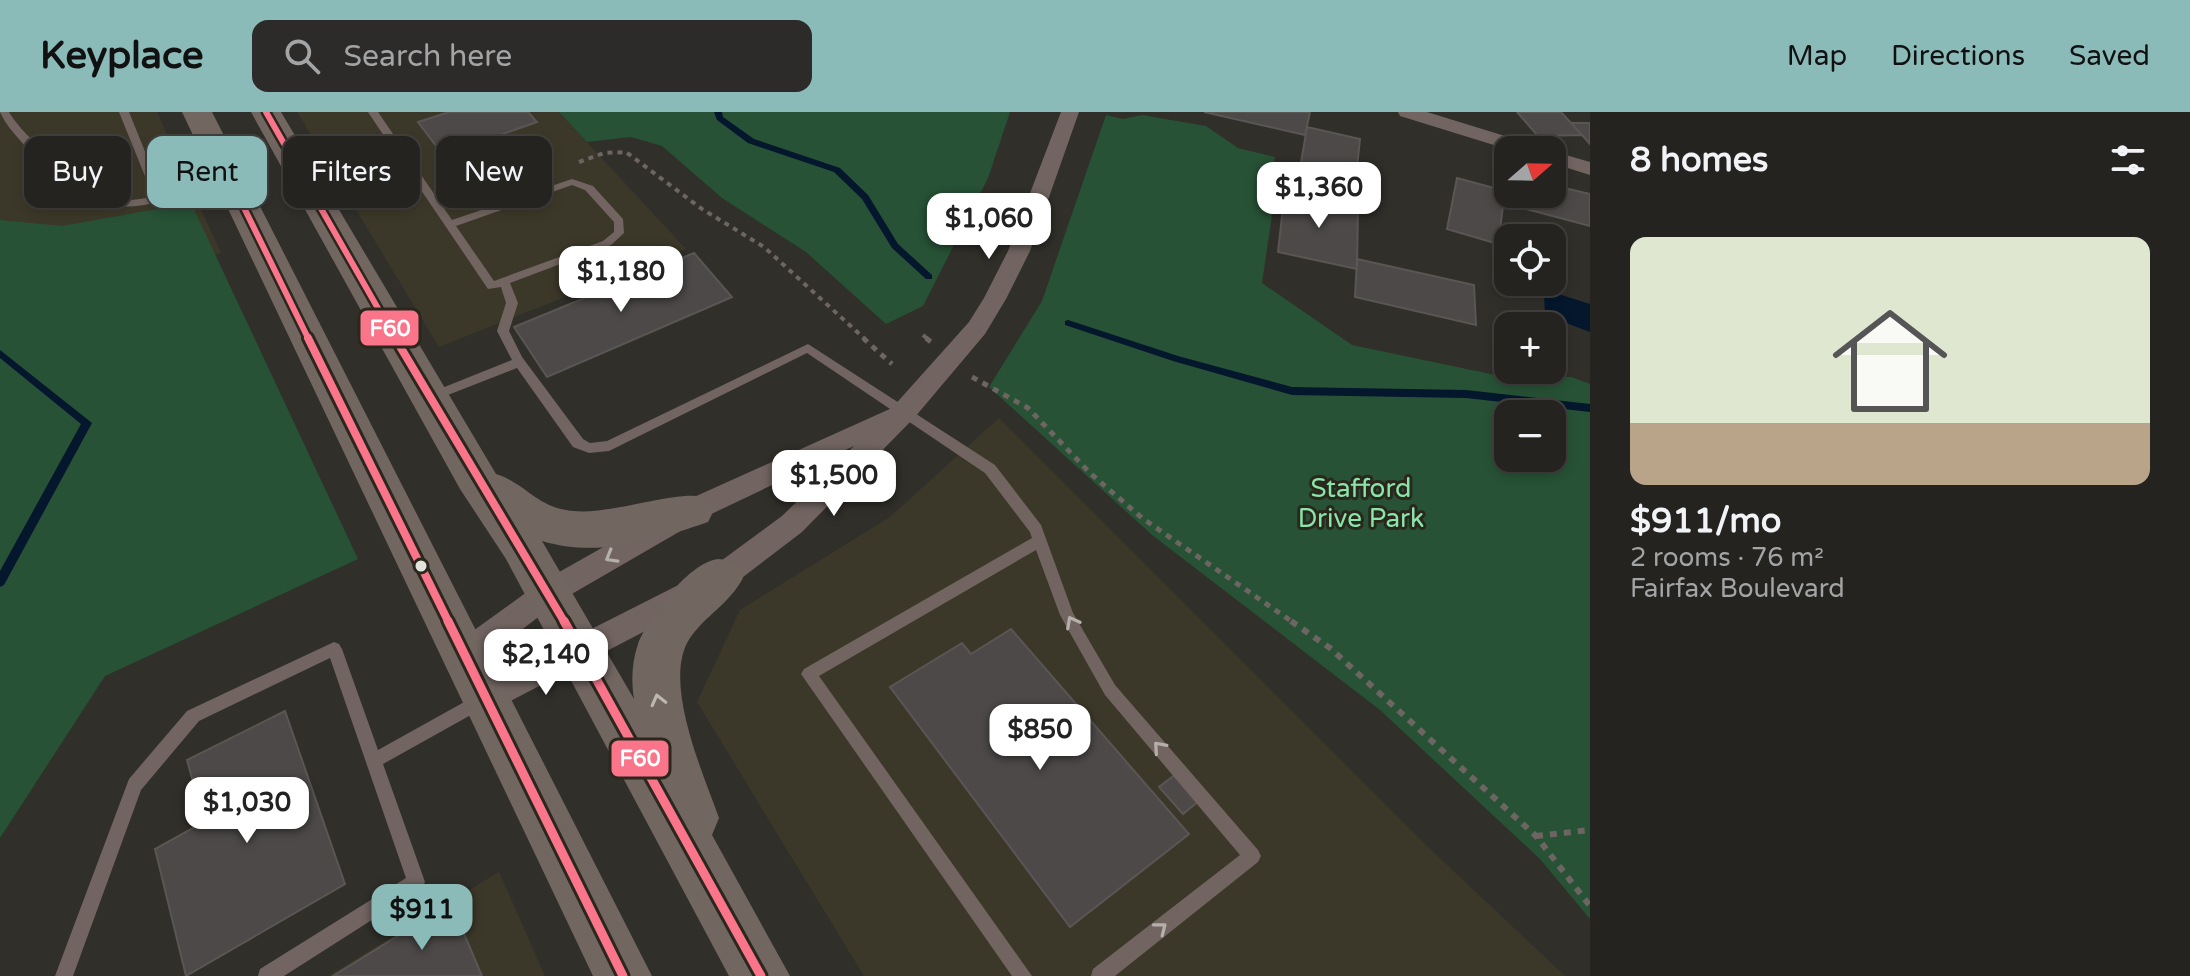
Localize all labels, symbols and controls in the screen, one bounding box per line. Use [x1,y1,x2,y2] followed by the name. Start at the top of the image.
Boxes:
[252,20,812,92] search box
[40,33,204,79] text: Keyplace
[280,34,324,78] icon: search
[344,38,512,75] text: Search here
[1787,39,1847,73] text: Map
[1891,39,2025,73] text: Directions
[2069,39,2150,73] text: Saved
[24,136,131,208] chip: Buy
[147,136,267,208] chip: Rent
[283,136,420,208] chip: Filters
[436,136,552,208] chip: New
[1494,136,1566,208] north arrow
[1494,136,1566,472] map controls
[2106,138,2150,182] icon: filters
[1630,140,1768,181] text: 8 homes
[1254,162,1384,230] pin: $1,360
[1275,172,1363,203] text: $1,360
[924,193,1054,261] pin: $1,060
[945,203,1033,234] text: $1,060
[1494,224,1566,296] button: locate
[556,246,686,314] pin: $1,180
[577,256,665,287] text: $1,180
[1818,289,1962,433] icon: home
[359,309,420,347] line badge: F60
[1494,312,1566,384] button: +
[369,316,411,342] text: F60
[1494,400,1566,472] button: −
[769,450,899,518] pin: $1,500
[790,460,878,491] text: $1,500
[1298,473,1424,534] park label: Stafford Drive Park
[1630,501,1781,542] text: $911/mo
[1630,542,1824,573] text: 2 rooms · 76 m²
[605,547,620,563] one-way arrow
[413,558,429,574] unlabelled marker
[1630,573,1845,604] text: Fairfax Boulevard
[1066,616,1081,631] one-way arrow
[481,629,611,697] pin: $2,140
[502,639,590,670] text: $2,140
[651,693,668,707] one-way arrow
[993,704,1087,772] pin: $850
[1007,714,1073,745] text: $850
[610,739,670,778] line badge: F60
[1154,741,1169,756] one-way arrow
[619,746,661,772] text: F60
[182,777,312,845] pin: $1,030
[203,787,291,818] text: $1,030
[375,884,469,952] pin: $911
[389,894,455,925] text: $911
[1152,923,1167,937] one-way arrow

